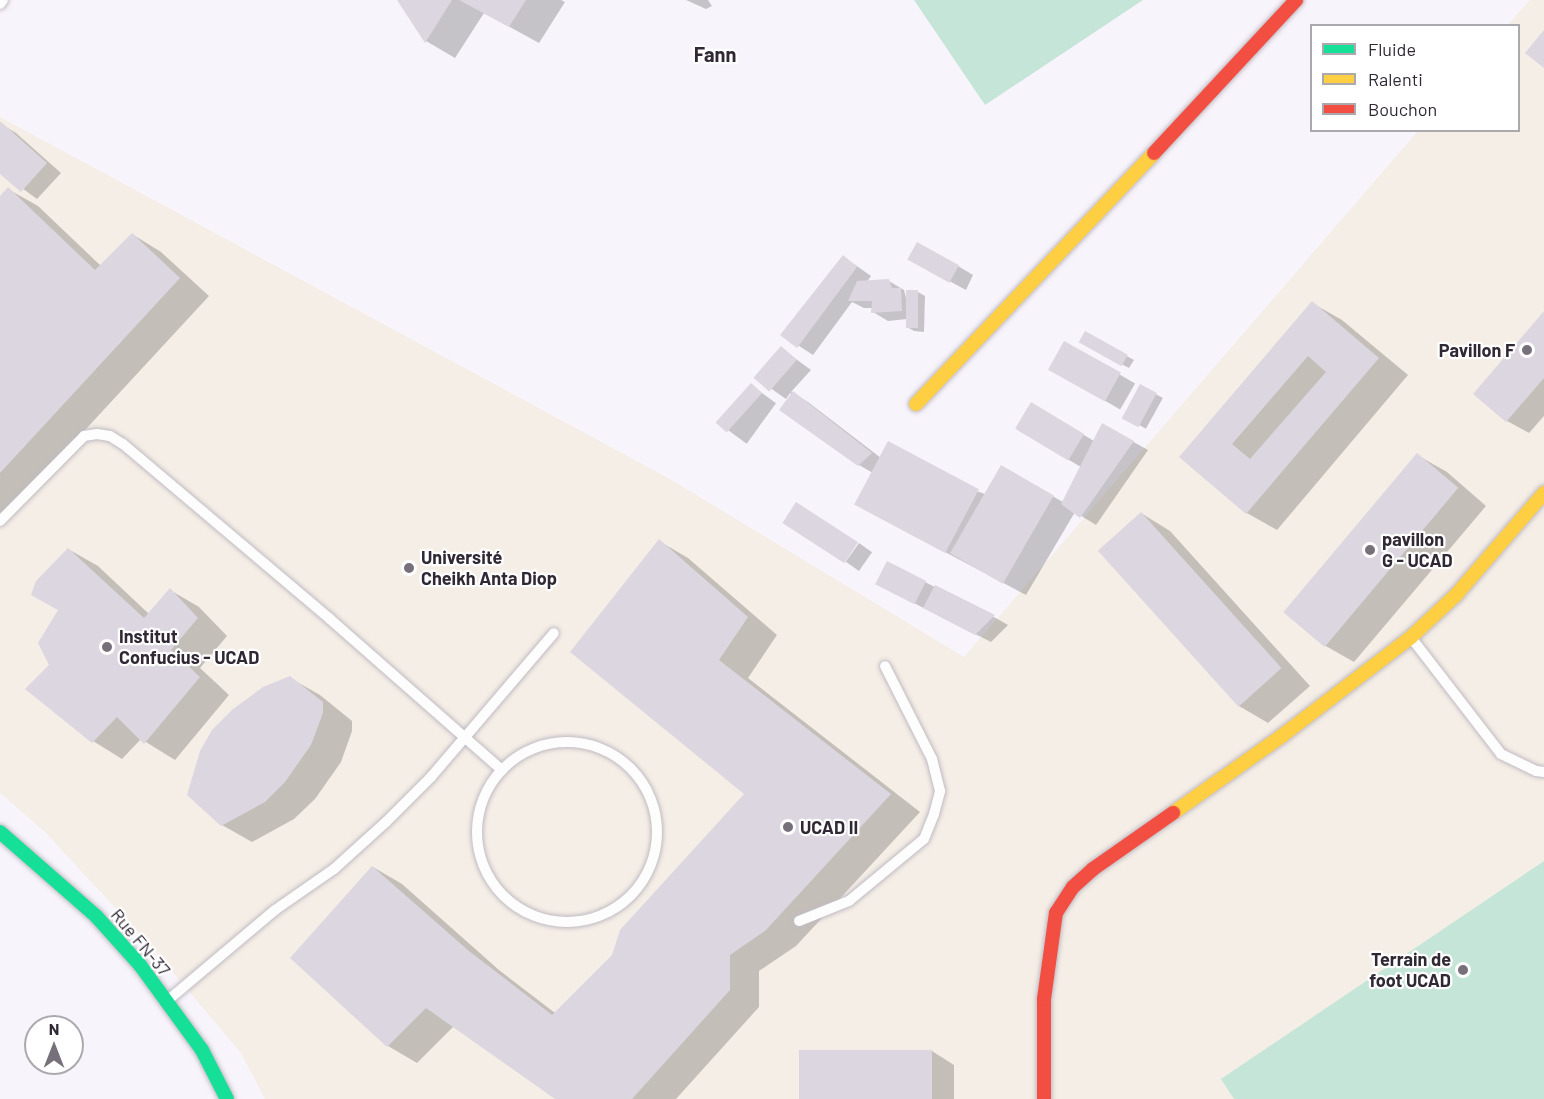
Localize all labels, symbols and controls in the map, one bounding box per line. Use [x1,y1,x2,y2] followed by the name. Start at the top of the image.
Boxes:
[1310,24,1520,132] legend
[1368,38,1416,60] text: Fluide
[694,42,736,66] district label: Fann
[1368,68,1423,90] text: Ralenti
[1368,98,1437,120] text: Bouchon
[1439,339,1515,361] place label: Pavillon F
[1520,343,1534,357] marker: Pavillon F
[1382,529,1453,572] place label: pavillon G - UCAD
[1363,543,1377,557] marker: pavillon G - UCAD
[421,547,557,590] place label: Université Cheikh Anta Diop
[402,561,416,575] marker: Université Cheikh Anta Diop
[119,626,259,668] place label: Institut Confucius - UCAD
[100,640,114,654] marker: Institut Confucius - UCAD
[800,816,858,838] place label: UCAD II
[781,820,795,834] marker: UCAD II
[107,904,175,980] street label: Rue FN-37
[1369,949,1451,992] place label: Terrain de foot UCAD
[1456,963,1470,977] marker: Terrain de foot UCAD
[24,1015,84,1075] north arrow
[49,1019,59,1038] text: N

